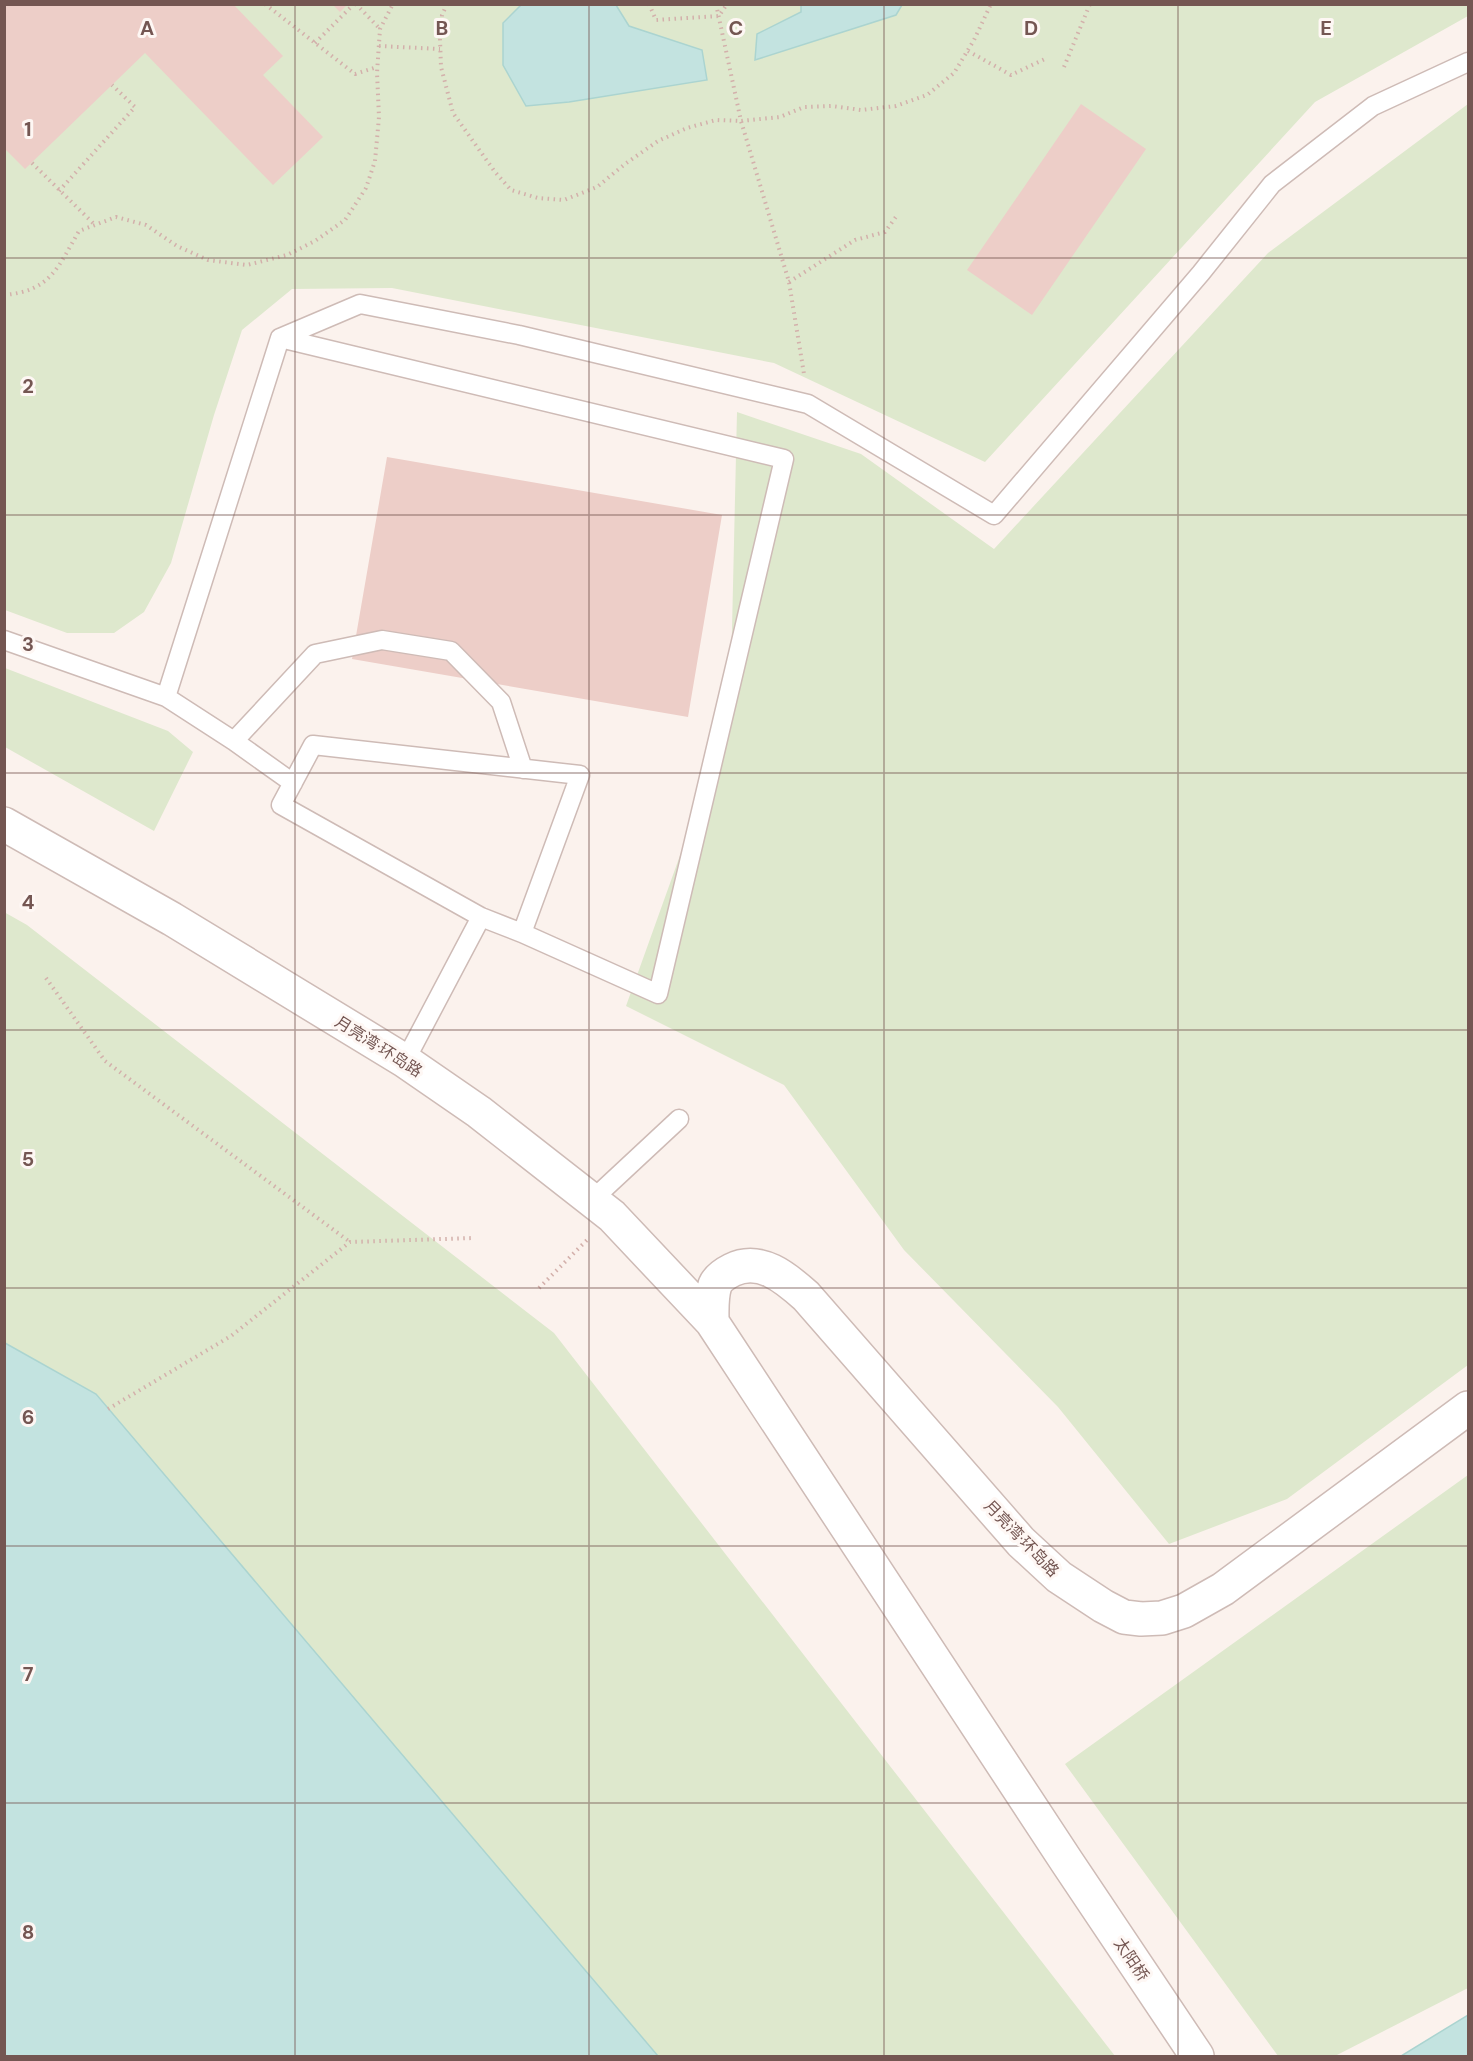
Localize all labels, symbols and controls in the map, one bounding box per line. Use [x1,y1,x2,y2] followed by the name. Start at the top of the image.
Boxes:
[140,15,154,41] text: A
[436,15,448,41] text: B
[729,15,743,41] text: C
[1024,15,1038,41] text: D
[1320,15,1332,41] text: E
[24,116,32,142] text: 1
[22,373,34,399] text: 2
[22,631,34,657] text: 3
[22,889,35,915] text: 4
[331,1011,426,1082] street label: 月亮湾·环岛路
[22,1146,34,1172] text: 5
[22,1404,34,1430] text: 6
[980,1495,1064,1581] street label: 月亮湾·环岛路
[23,1661,34,1687] text: 7
[22,1919,34,1945] text: 8
[1109,1934,1154,1985] street label: 太阳桥

